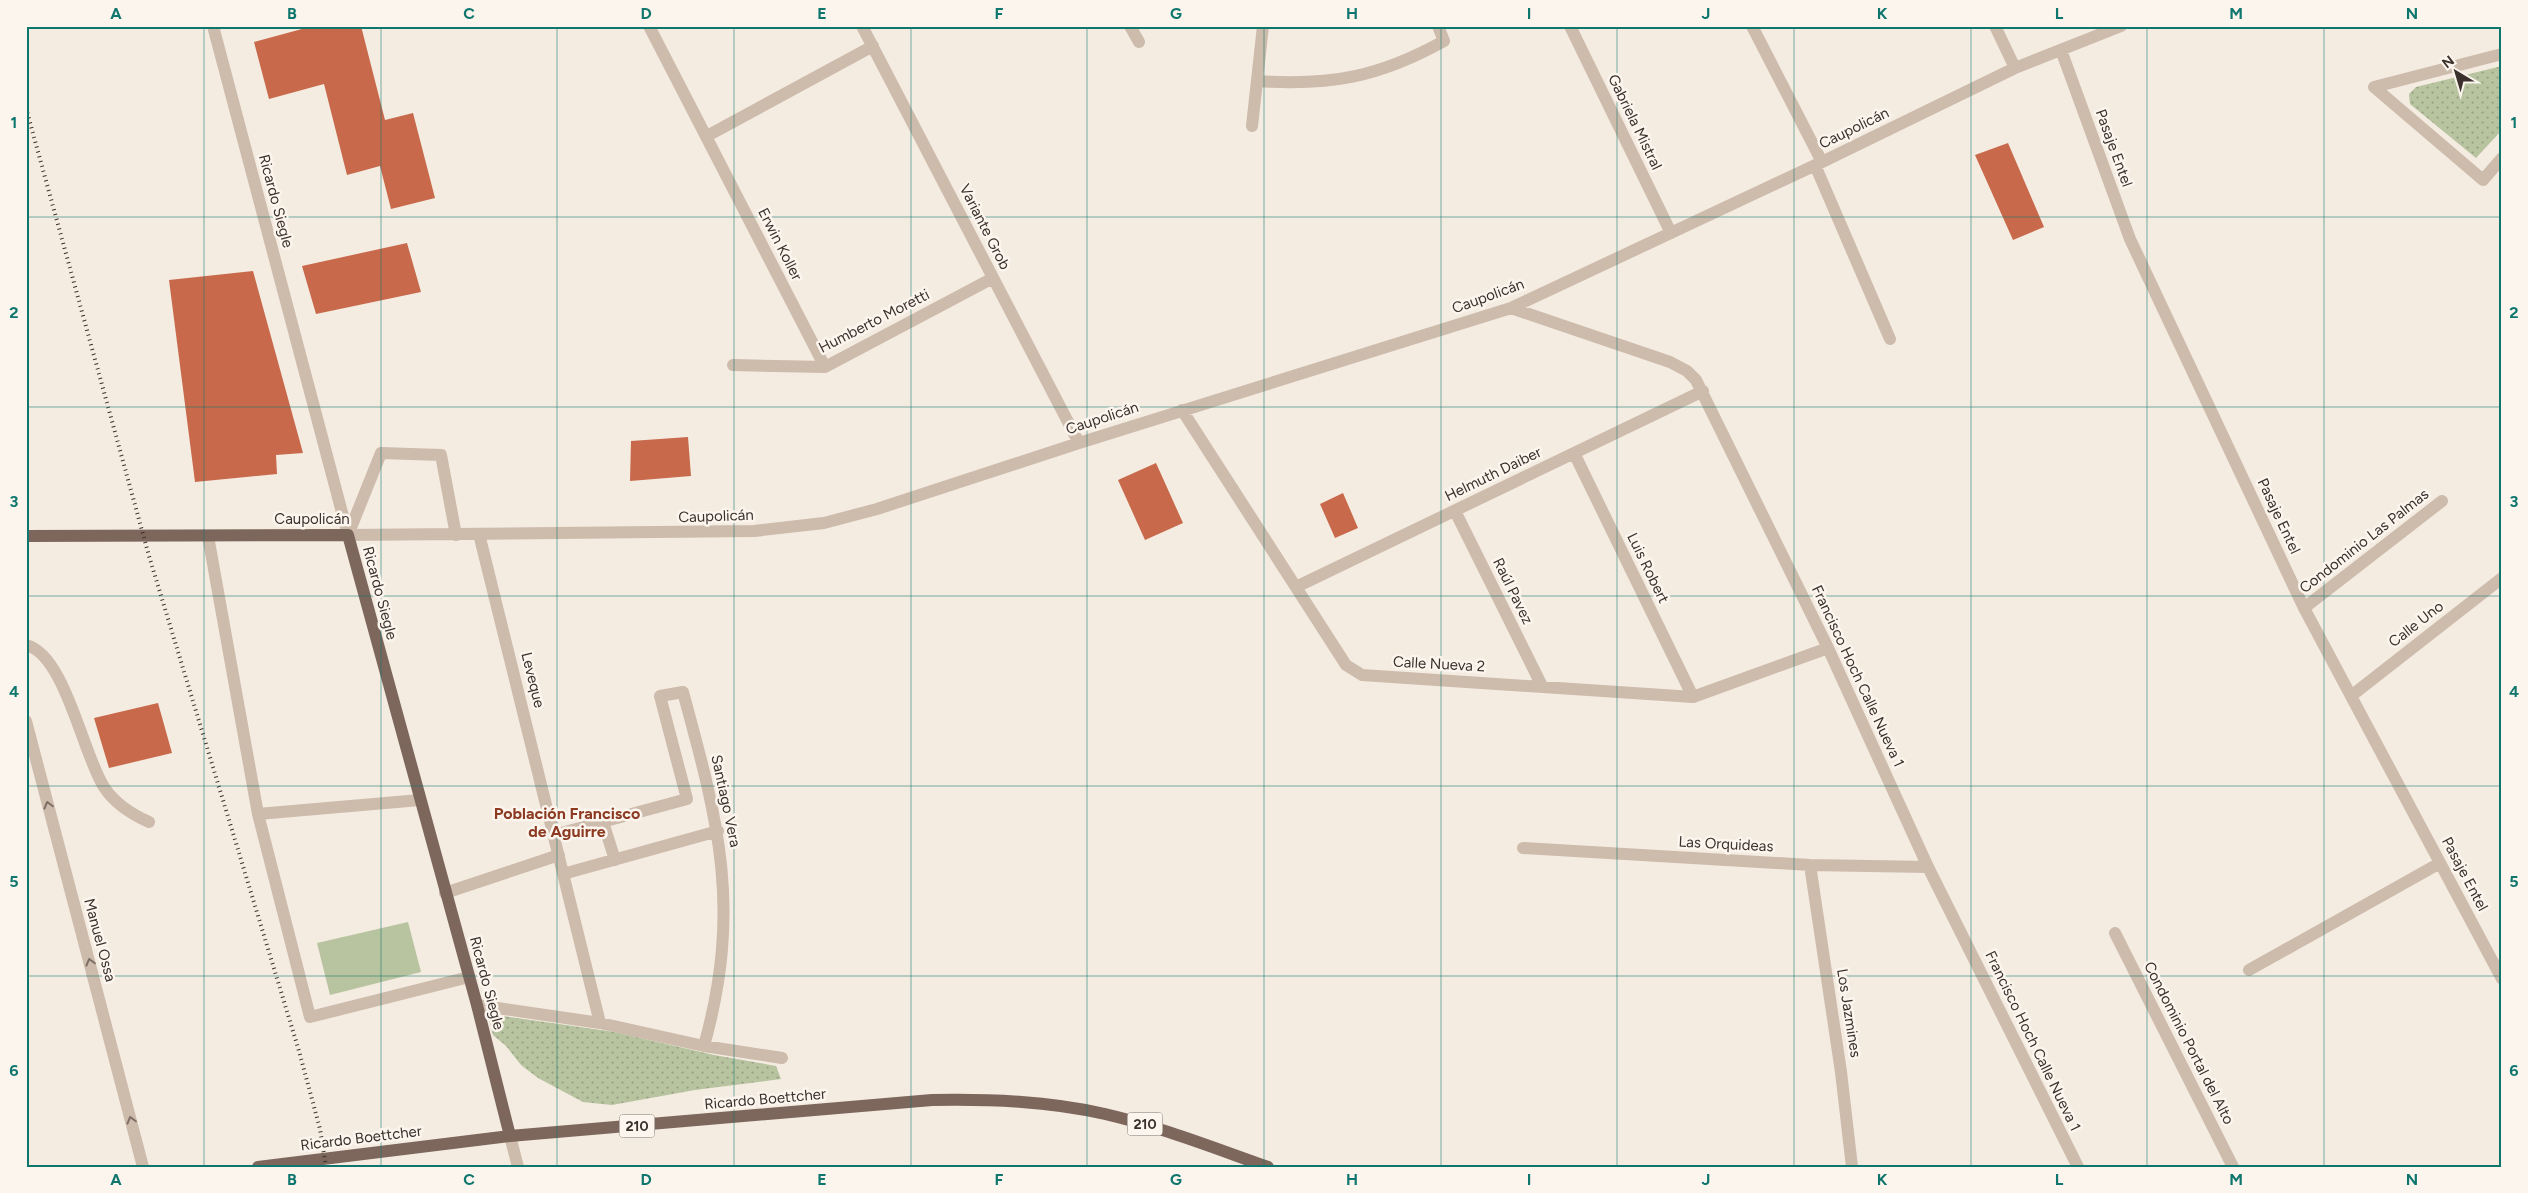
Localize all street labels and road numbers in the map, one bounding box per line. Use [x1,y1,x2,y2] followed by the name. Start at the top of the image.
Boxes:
[1604,71,1666,173] street label: Gabriela Mistral
[1816,103,1892,153] street label: Caupolicán
[2092,107,2136,189] street label: Pasaje Entel
[255,152,297,250] street label: Ricardo Siegle
[956,181,1014,273] street label: Variante Grob
[754,205,806,283] street label: Erwin Koller
[1450,275,1526,317] street label: Caupolicán
[816,285,932,357] street label: Humberto Moretti
[1063,398,1141,438] street label: Caupolicán
[1442,443,1544,505] street label: Helmuth Daiber
[2254,475,2304,557] street label: Pasaje Entel
[2296,485,2432,597] street label: Condominio Las Palmas
[678,506,754,526] street label: Caupolicán
[274,510,350,528] street label: Caupolicán
[1623,530,1673,606] street label: Luis Robert
[359,544,401,642] street label: Ricardo Siegle
[1489,555,1537,627] street label: Raúl Pavez
[1808,582,1908,770] street label: Francisco Hoch Calle Nueva 1
[2385,597,2447,651] street label: Calle Uno
[517,650,549,710] street label: Leveque
[1392,653,1486,675] street label: Calle Nueva 2
[707,753,745,849] street label: Santiago Vera
[1678,833,1774,855] street label: Las Orquideas
[2438,834,2492,914] street label: Pasaje Entel
[80,896,120,984] street label: Manuel Ossa
[466,934,508,1032] street label: Ricardo Siegle
[1981,948,2085,1134] street label: Francisco Hoch Calle Nueva 1
[2140,959,2238,1128] street label: Condominio Portal del Alto
[1833,967,1865,1059] street label: Los Jazmines
[703,1085,827,1113] street label: Ricardo Boettcher
[1128,1112,1162,1136] road number: 210
[620,1114,654,1138] road number: 210
[299,1122,423,1154] street label: Ricardo Boettcher

